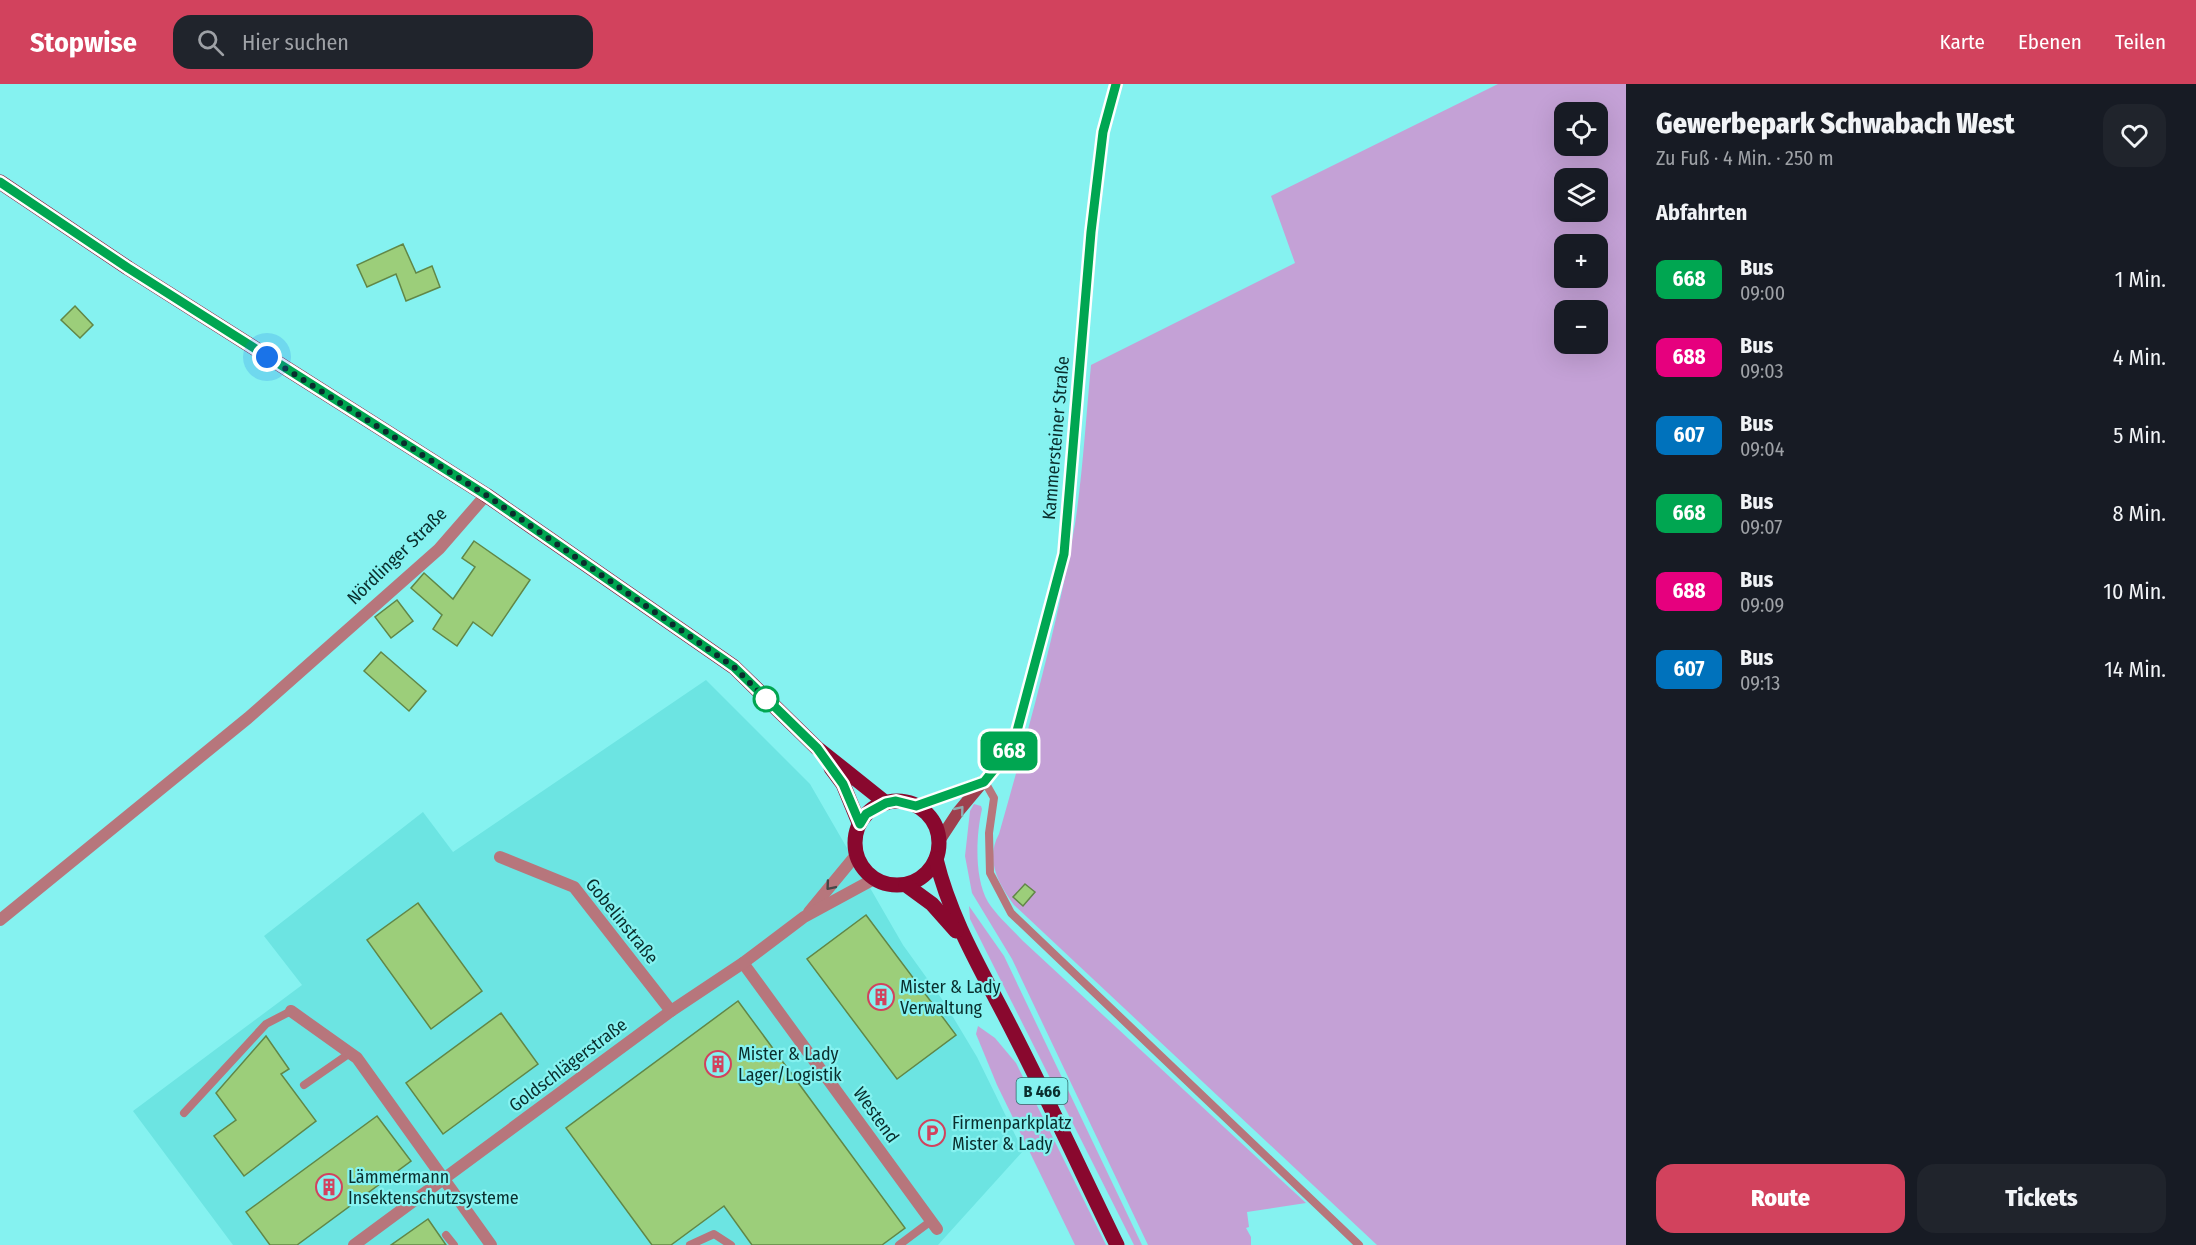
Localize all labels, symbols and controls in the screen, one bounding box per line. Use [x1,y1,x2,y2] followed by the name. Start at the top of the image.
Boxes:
[173,15,593,69] search box
[30,26,137,59] text: Stopwise
[194,26,227,59] icon: search
[242,29,349,56] text: Hier suchen
[1939,29,1985,55] text: Karte
[2018,29,2082,55] text: Ebenen
[2115,29,2166,55] text: Teilen
[1554,102,1608,354] map controls
[1554,102,1608,156] button: locate
[2103,104,2166,167] button: heart
[1656,107,2015,140] text: Gewerbepark Schwabach West
[1656,146,1834,170] text: Zu Fuß · 4 Min. · 250 m
[1554,168,1608,222] button: layers
[1656,199,1747,226] text: Abfahrten
[1554,234,1608,288] button: +
[1740,254,1773,281] text: Bus
[1672,266,1706,292] text: 668
[2115,266,2166,293] text: 1 Min.
[1740,281,1785,305] text: 09:00
[1554,300,1608,354] button: −
[1740,332,1773,359] text: Bus
[252,342,282,372] your location
[1672,344,1706,370] text: 688
[2113,344,2166,371] text: 4 Min.
[1038,355,1074,521] street label: Kammersteiner Straße
[1740,359,1783,383] text: 09:03
[1740,410,1773,437] text: Bus
[1673,422,1705,448] text: 607
[2113,422,2166,449] text: 5 Min.
[1740,437,1784,461] text: 09:04
[1740,488,1773,515] text: Bus
[1672,500,1706,526] text: 668
[2112,500,2166,527] text: 8 Min.
[343,503,451,609] street label: Nördlinger Straße
[1740,515,1782,539] text: 09:07
[1740,566,1773,593] text: Bus
[1672,578,1706,604] text: 688
[2103,578,2166,605] text: 10 Min.
[1740,593,1784,617] text: 09:09
[1740,644,1773,671] text: Bus
[1673,656,1705,682] text: 607
[2104,656,2166,683] text: 14 Min.
[1740,671,1780,695] text: 09:13
[753,686,779,712] unlabelled marker
[974,732,1044,770] line badge: 668
[992,738,1026,764] text: 668
[952,806,963,817] one-way arrow
[581,874,663,968] street label: Gobelinstraße
[827,879,838,890] one-way arrow
[900,976,1001,1019] place label: Mister & Lady Verwaltung
[866,982,896,1012] building icon: Mister & Lady Verwaltung
[505,1013,631,1117] street label: Goldschlägerstraße
[738,1043,842,1086] place label: Mister & Lady Lager/Logistik
[703,1049,733,1079] building icon: Mister & Lady Lager/Logistik
[1016,1078,1068,1104] road number: B 466
[848,1083,904,1147] street label: Westend
[952,1112,1071,1155] place label: Firmenparkplatz Mister & Lady
[917,1118,947,1148] parking icon: Firmenparkplatz Mister & Lady
[1656,1164,1905,1233] button: Route
[1917,1164,2166,1233] button: Tickets
[348,1166,519,1209] place label: Lämmermann Insektenschutzsysteme
[314,1172,344,1202] building icon: Lämmermann Insektenschutzsysteme

